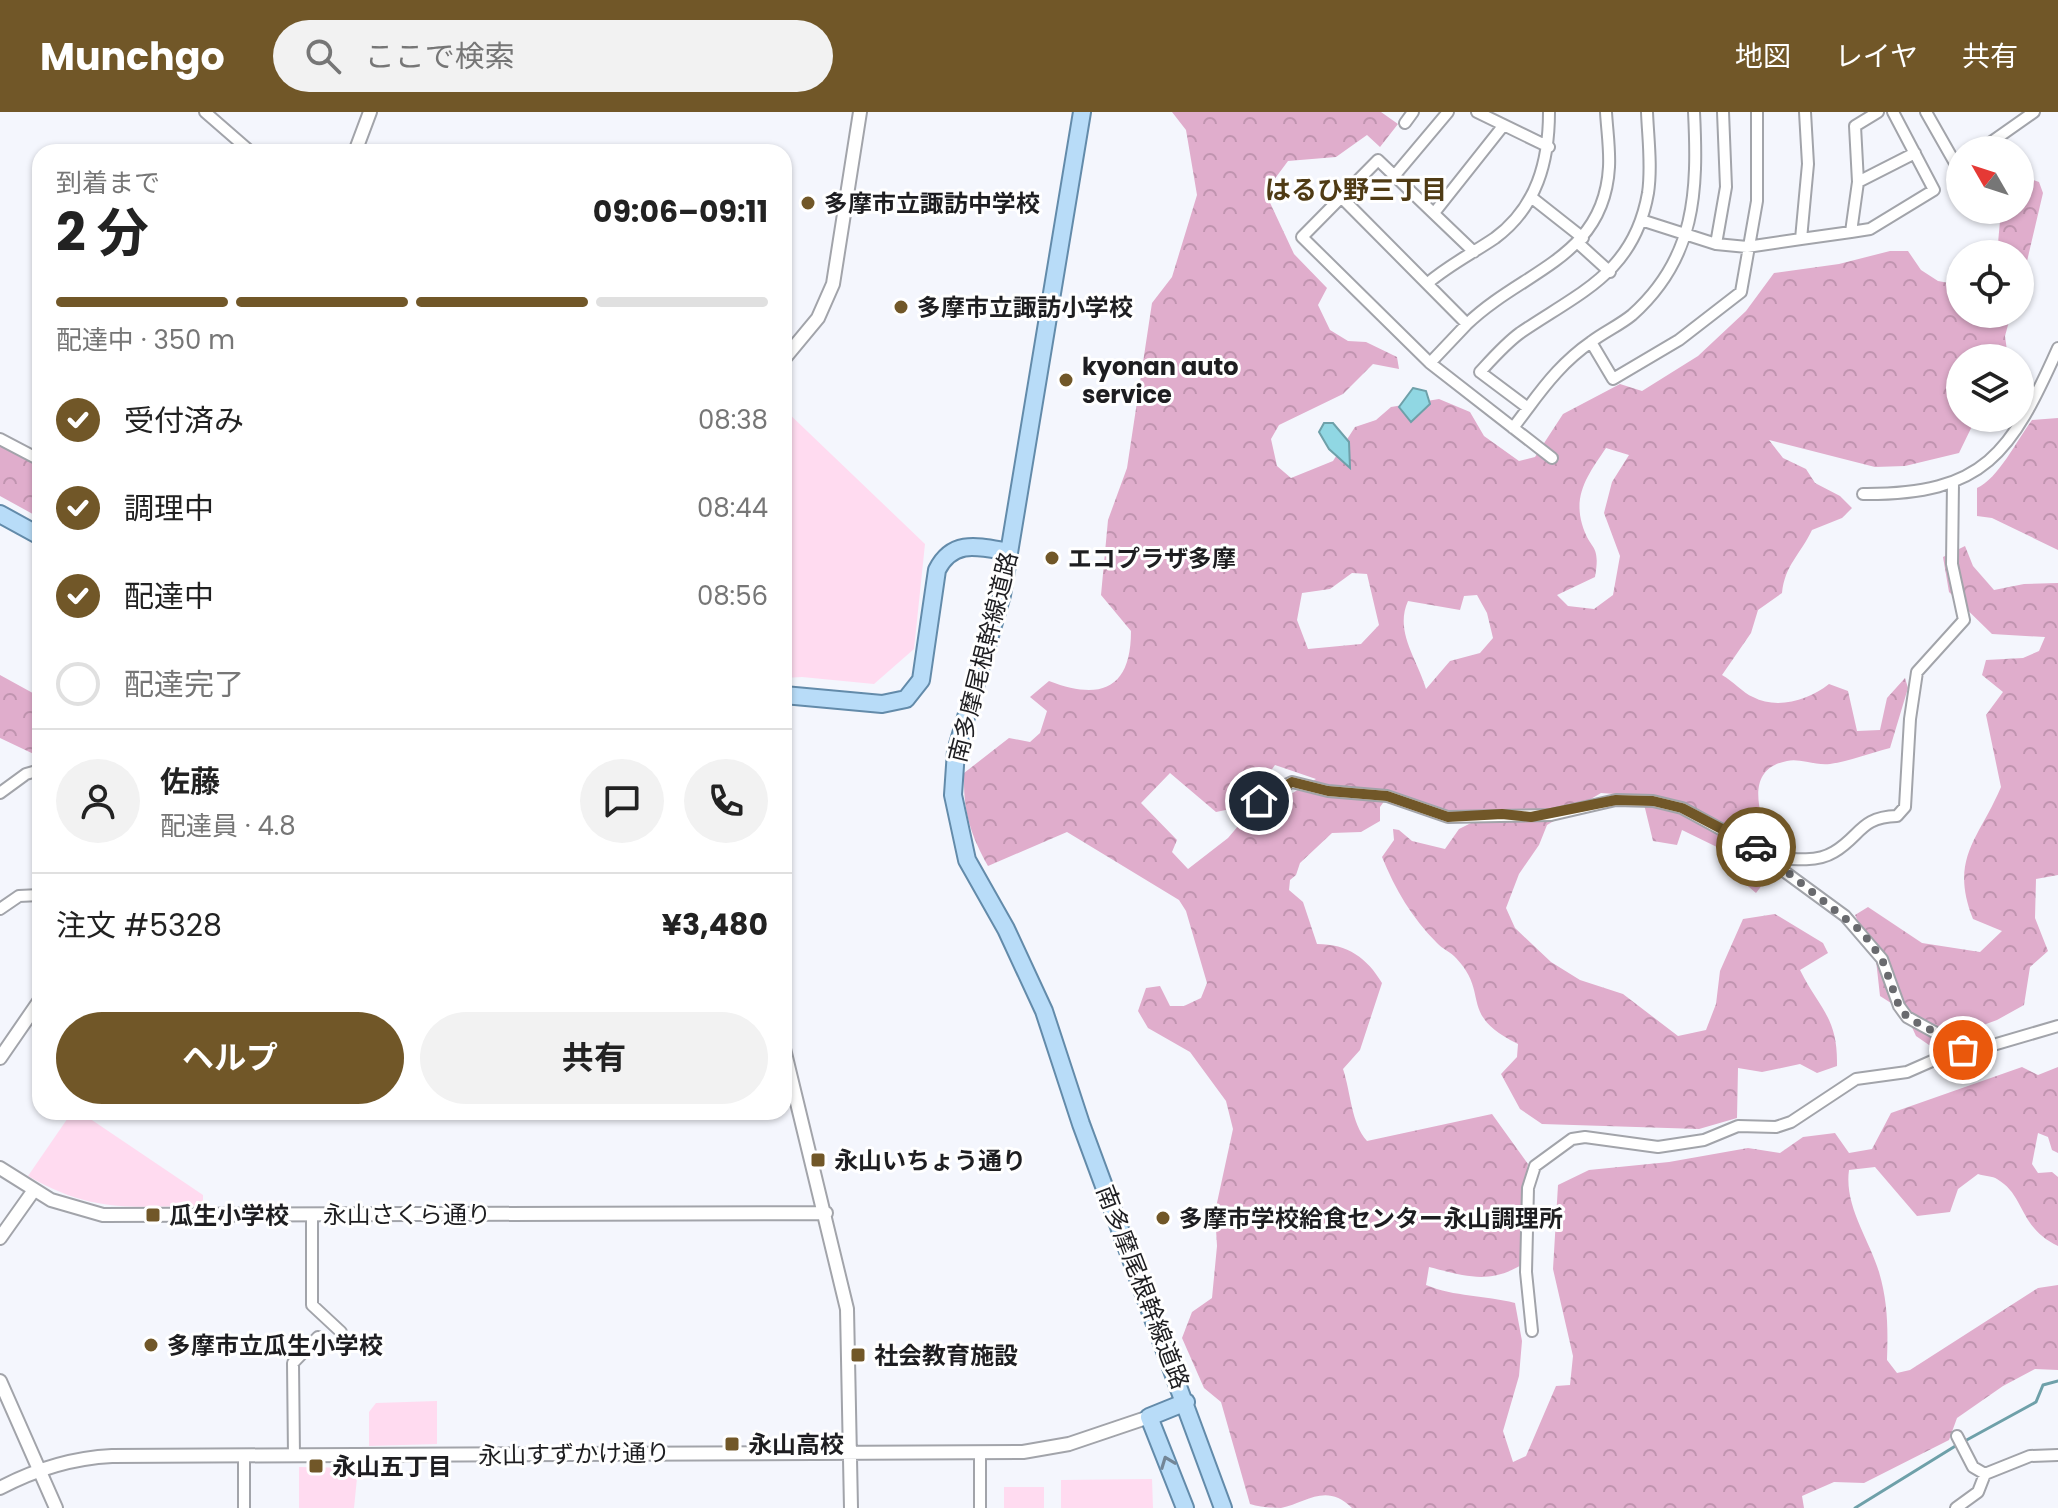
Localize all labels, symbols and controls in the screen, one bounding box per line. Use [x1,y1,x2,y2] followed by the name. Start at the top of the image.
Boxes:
[273,20,833,92] search box
[40,30,225,83] text: Munchgo
[301,34,345,78] icon: search
[365,35,515,78] text: ここで検索
[1735,37,1791,76] text: 地図
[1835,37,1918,76] text: レイヤ
[1962,37,2018,76] text: 共有
[1946,136,2034,224] north arrow
[1946,136,2034,432] map controls
[56,165,160,201] text: 到着まで
[1265,172,1447,208] district label: はるひ野三丁目
[824,187,1040,220] place label: 多摩市立諏訪中学校
[593,190,768,233] text: 09:06–09:11
[799,194,817,212] marker: 多摩市立諏訪中学校
[56,196,149,269] text: 2 分
[1946,240,2034,328] button: locate
[917,291,1133,324] place label: 多摩市立諏訪小学校
[892,298,910,316] marker: 多摩市立諏訪小学校
[56,322,235,358] text: 配達中 · 350 m
[1946,344,2034,432] button: layers
[1082,350,1239,411] place label: kyonan auto service
[1057,371,1075,389] marker: kyonan auto service
[56,398,100,442] icon: check
[124,399,244,442] text: 受付済み
[698,402,768,438] text: 08:38
[56,486,100,530] icon: check
[124,487,214,530] text: 調理中
[697,490,768,526] text: 08:44
[1068,542,1236,575] place label: エコプラザ多摩
[941,548,1025,766] street label: 南多摩尾根幹線道路
[1043,549,1061,567] marker: エコプラザ多摩
[56,574,100,618] icon: check
[124,575,214,618] text: 配達中
[697,578,768,614] text: 08:56
[124,663,244,706] text: 配達完了
[56,759,140,843] button: person
[580,759,664,843] button: chat
[684,759,768,843] button: phone
[160,760,220,803] text: 佐藤
[1225,767,1293,835] pin
[1237,779,1281,823] icon: home
[1716,807,1796,887] courier
[160,808,296,844] text: 配達員 · 4.8
[1734,825,1778,869] icon: car
[662,903,768,946] text: ¥3,480
[56,904,222,947] text: 注文 #5328
[56,1012,404,1104] button: ヘルプ
[420,1012,768,1104] button: 共有
[1929,1016,1997,1084] pin
[1941,1028,1985,1072] icon: bag
[834,1144,1026,1177] place label: 永山いちょう通り
[809,1151,827,1169] marker: 永山いちょう通り
[1089,1180,1197,1394] street label: 南多摩尾根幹線道路
[323,1198,491,1231] street label: 永山さくら通り
[169,1199,289,1232] place label: 瓜生小学校
[1179,1202,1563,1235] place label: 多摩市学校給食センター永山調理所
[144,1206,162,1224] marker: 瓜生小学校
[1154,1209,1172,1227] marker: 多摩市学校給食センター永山調理所
[167,1329,383,1362] place label: 多摩市立瓜生小学校
[142,1336,160,1354] marker: 多摩市立瓜生小学校
[874,1339,1018,1372] place label: 社会教育施設
[849,1346,867,1364] marker: 社会教育施設
[748,1428,844,1461] place label: 永山高校
[723,1435,741,1453] marker: 永山高校
[478,1436,670,1472] street label: 永山すずかけ通り
[332,1450,452,1483] place label: 永山五丁目
[1160,1456,1176,1470] one-way arrow
[307,1457,325,1475] marker: 永山五丁目

